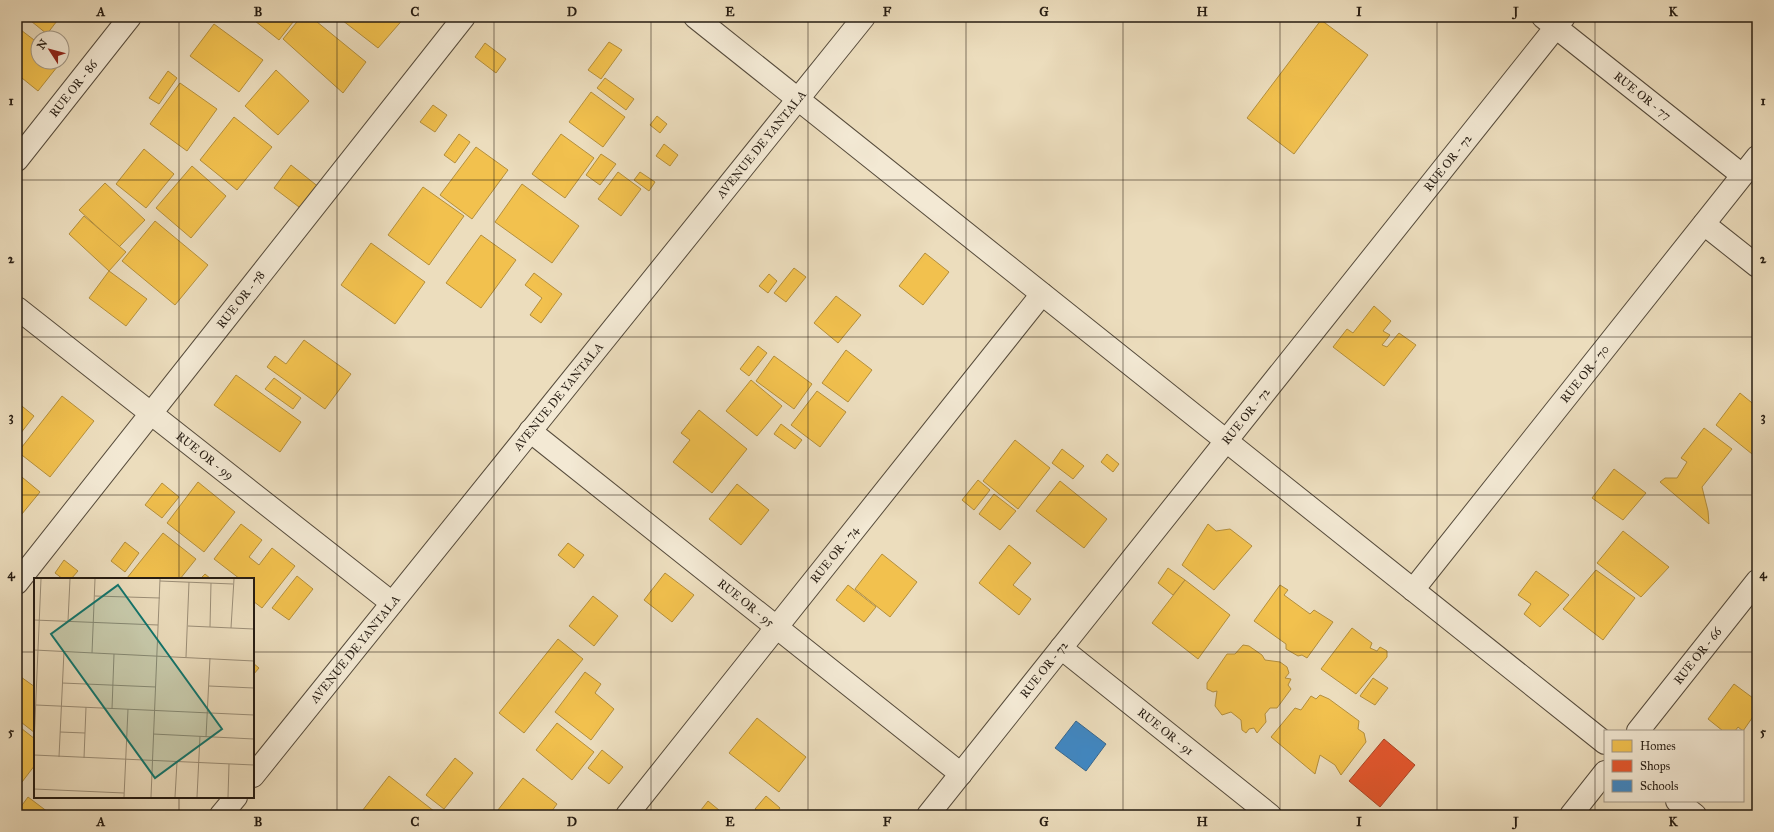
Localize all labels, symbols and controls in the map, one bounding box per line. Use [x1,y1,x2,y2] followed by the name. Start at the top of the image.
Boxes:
[96,4,106,20] text: A
[254,4,263,20] text: B
[411,4,420,20] text: C
[567,4,577,20] text: D
[725,4,735,20] text: E
[883,4,892,20] text: F
[1039,4,1049,20] text: G
[1196,4,1208,20] text: H
[1356,4,1362,20] text: I
[1511,4,1519,20] text: J
[1668,4,1678,20] text: K
[30,30,70,70] north arrow
[34,36,51,52] text: N
[47,57,101,120] street label: RUE OR - 86
[1611,69,1674,123] street label: RUE OR - 77
[713,87,809,202] street label: AVENUE DE YANTALA
[8,93,14,109] text: 1
[1760,93,1766,109] text: 1
[1421,132,1475,194] street label: RUE OR - 72
[8,251,15,267] text: 2
[1760,251,1767,267] text: 2
[214,268,268,331] street label: RUE OR - 78
[510,340,606,454] street label: AVENUE DE YANTALA
[1558,342,1612,406] street label: RUE OR - 70
[1219,385,1273,447] street label: RUE OR - 72
[8,409,14,425] text: 3
[1760,409,1766,425] text: 3
[173,429,236,483] street label: RUE OR - 99
[807,523,862,586] street label: RUE OR - 74
[7,566,15,582] text: 4
[1759,566,1767,582] text: 4
[715,576,777,630] street label: RUE OR - 95
[34,578,254,798] inset map
[307,592,403,707] street label: AVENUE DE YANTALA
[1671,624,1725,687] street label: RUE OR - 66
[1017,638,1071,701] street label: RUE OR - 72
[1135,705,1197,758] street label: RUE OR - 91
[8,724,15,740] text: 5
[1760,724,1767,740] text: 5
[1604,730,1744,802] legend
[1640,739,1676,753] text: Homes
[1640,759,1670,773] text: Shops
[1640,779,1678,793] text: Schools
[96,814,106,830] text: A
[254,814,263,830] text: B
[411,814,420,830] text: C
[567,814,577,830] text: D
[725,814,735,830] text: E
[883,814,892,830] text: F
[1039,814,1049,830] text: G
[1196,814,1208,830] text: H
[1356,814,1362,830] text: I
[1511,814,1519,830] text: J
[1668,814,1678,830] text: K

